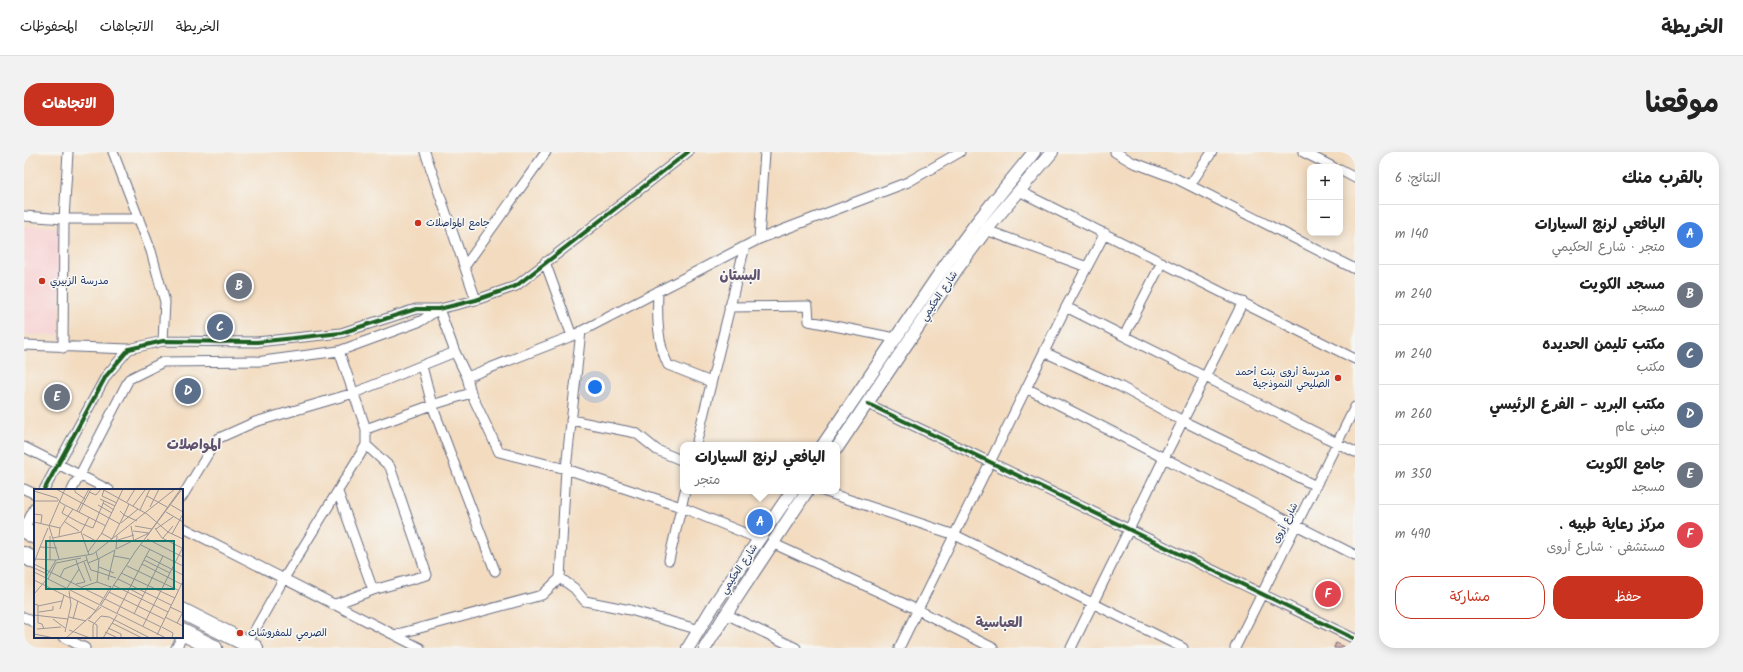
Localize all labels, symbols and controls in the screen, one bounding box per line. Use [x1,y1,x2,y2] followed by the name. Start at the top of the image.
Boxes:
[1661,13,1723,43] text: الخريطة
[20,16,78,38] text: المحفوظات
[100,16,154,38] text: الاتجاهات
[176,16,219,38] text: الخريطة
[1645,82,1719,127] text: موقعنا
[24,83,114,126] button: الاتجاهات
[1307,164,1343,236] map controls
[1307,164,1343,200] button: +
[1622,165,1703,192] text: بالقرب منك
[1395,168,1441,189] text: النتائج: 6
[1307,200,1343,236] button: −
[1535,213,1665,237] text: اليافعي لرنج السيارات
[426,215,490,231] place label: جامع المواصلات
[413,218,423,228] marker: جامع المواصلات
[1395,224,1428,245] text: 140 m
[1686,224,1694,245] text: A
[1552,237,1665,258] text: متجر · شارع الحكيمي
[720,265,761,287] district label: البستان
[916,268,963,325] street label: شارع الحكيمي
[226,271,252,301] pin: B
[50,273,109,289] place label: مدرسة الزبيري
[1580,273,1665,297] text: مسجد الكويت
[37,276,47,286] marker: مدرسة الزبيري
[1395,284,1432,305] text: 240 m
[1686,284,1694,305] text: B
[1632,297,1665,318] text: مسجد
[207,312,233,342] pin: C
[1542,333,1665,357] text: مكتب تليمن الحديده
[1395,344,1432,365] text: 240 m
[1686,344,1694,365] text: C
[1637,357,1665,378] text: مكتب
[1235,364,1330,393] place label: مدرسة أروى بنت أحمد الصليحي النموذجية
[1333,373,1343,383] marker: مدرسة أروى بنت أحمد الصليحي النموذجية
[175,376,201,406] pin: D
[585,377,605,397] your location
[44,382,70,412] pin: E
[1489,393,1665,417] text: مكتب البريد - الفرع الرئيسي
[1395,404,1432,425] text: 260 m
[1686,404,1694,425] text: D
[1615,417,1665,438] text: مبنى عام
[167,434,222,456] district label: المواصلات
[680,442,840,494] popup
[695,446,825,470] text: اليافعي لرنج السيارات
[1586,453,1665,477] text: جامع الكويت
[1395,464,1431,485] text: 350 m
[1686,464,1694,485] text: E
[695,470,720,491] text: متجر
[1632,477,1665,498] text: مسجد
[34,489,183,638] inset map
[1268,499,1302,546] street label: شارع أروى
[747,507,773,537] pin: A
[1559,513,1665,537] text: مركز رعاية طبيه .
[1395,524,1431,545] text: 490 m
[1686,524,1694,545] text: F
[1547,537,1665,558] text: مستشفى · شارع أروى
[716,541,763,598] street label: شارع الحكيمي
[1395,576,1545,619] button: مشاركة
[1553,576,1703,619] button: حفظ
[1315,579,1341,609] pin: F
[976,612,1023,634] district label: العباسية
[248,625,327,642] place label: الصرمي للمفروشات
[235,628,245,638] marker: الصرمي للمفروشات

